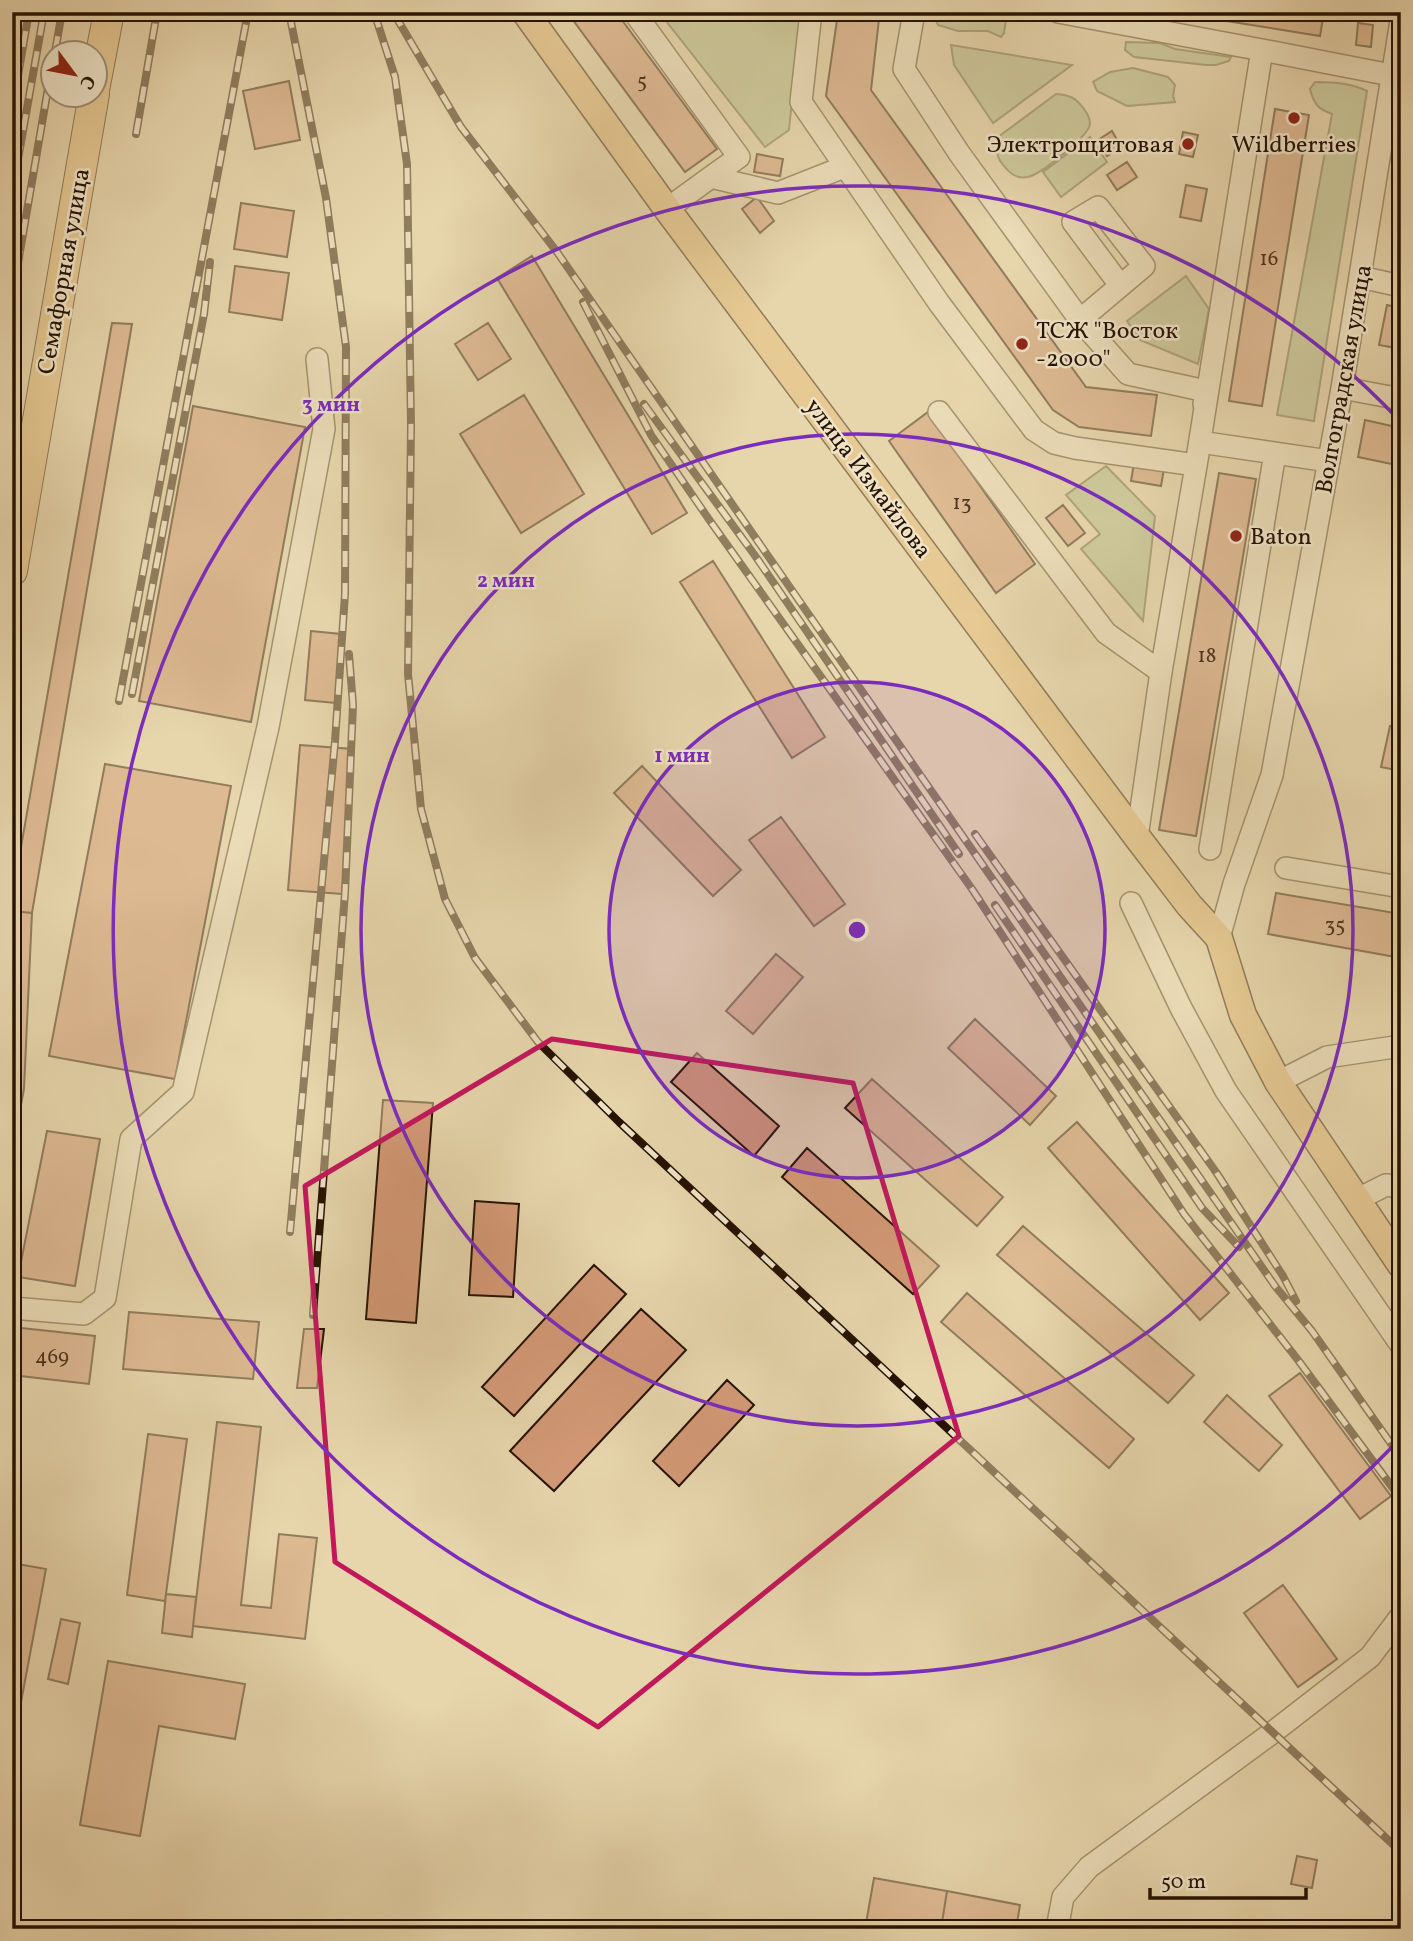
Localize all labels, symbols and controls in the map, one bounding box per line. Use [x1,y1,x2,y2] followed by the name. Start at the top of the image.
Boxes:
[38,38,108,108] north arrow
[637,67,647,96] house number: 5
[72,70,101,94] text: С
[1286,110,1302,126] marker: Wildberries
[987,129,1174,163] place label: Электрощитовая
[1232,129,1356,163] place label: Wildberries
[1180,136,1196,152] marker: Электрощитовая
[30,166,100,377] street label: Семафорная улица
[1260,245,1278,274] house number: 16
[1308,262,1382,497] street label: Волгоградская улица
[1036,315,1178,377] place label: ТСЖ "Восток -2000"
[1014,336,1030,352] marker: ТСЖ "Восток -2000"
[302,391,360,420] text: 3 мин
[796,392,939,567] street label: улица Измайлова
[953,489,971,518] house number: 13
[1250,521,1312,555] place label: Baton
[1228,528,1244,544] marker: Baton
[477,567,535,596] text: 2 мин
[1198,642,1216,671] house number: 18
[654,742,710,771] text: 1 мин
[1325,911,1345,940] house number: 35
[845,918,869,942] centre of rings
[35,1343,69,1372] house number: 469
[1150,1857,1306,1901] scale bar
[1161,1868,1206,1897] text: 50 m

